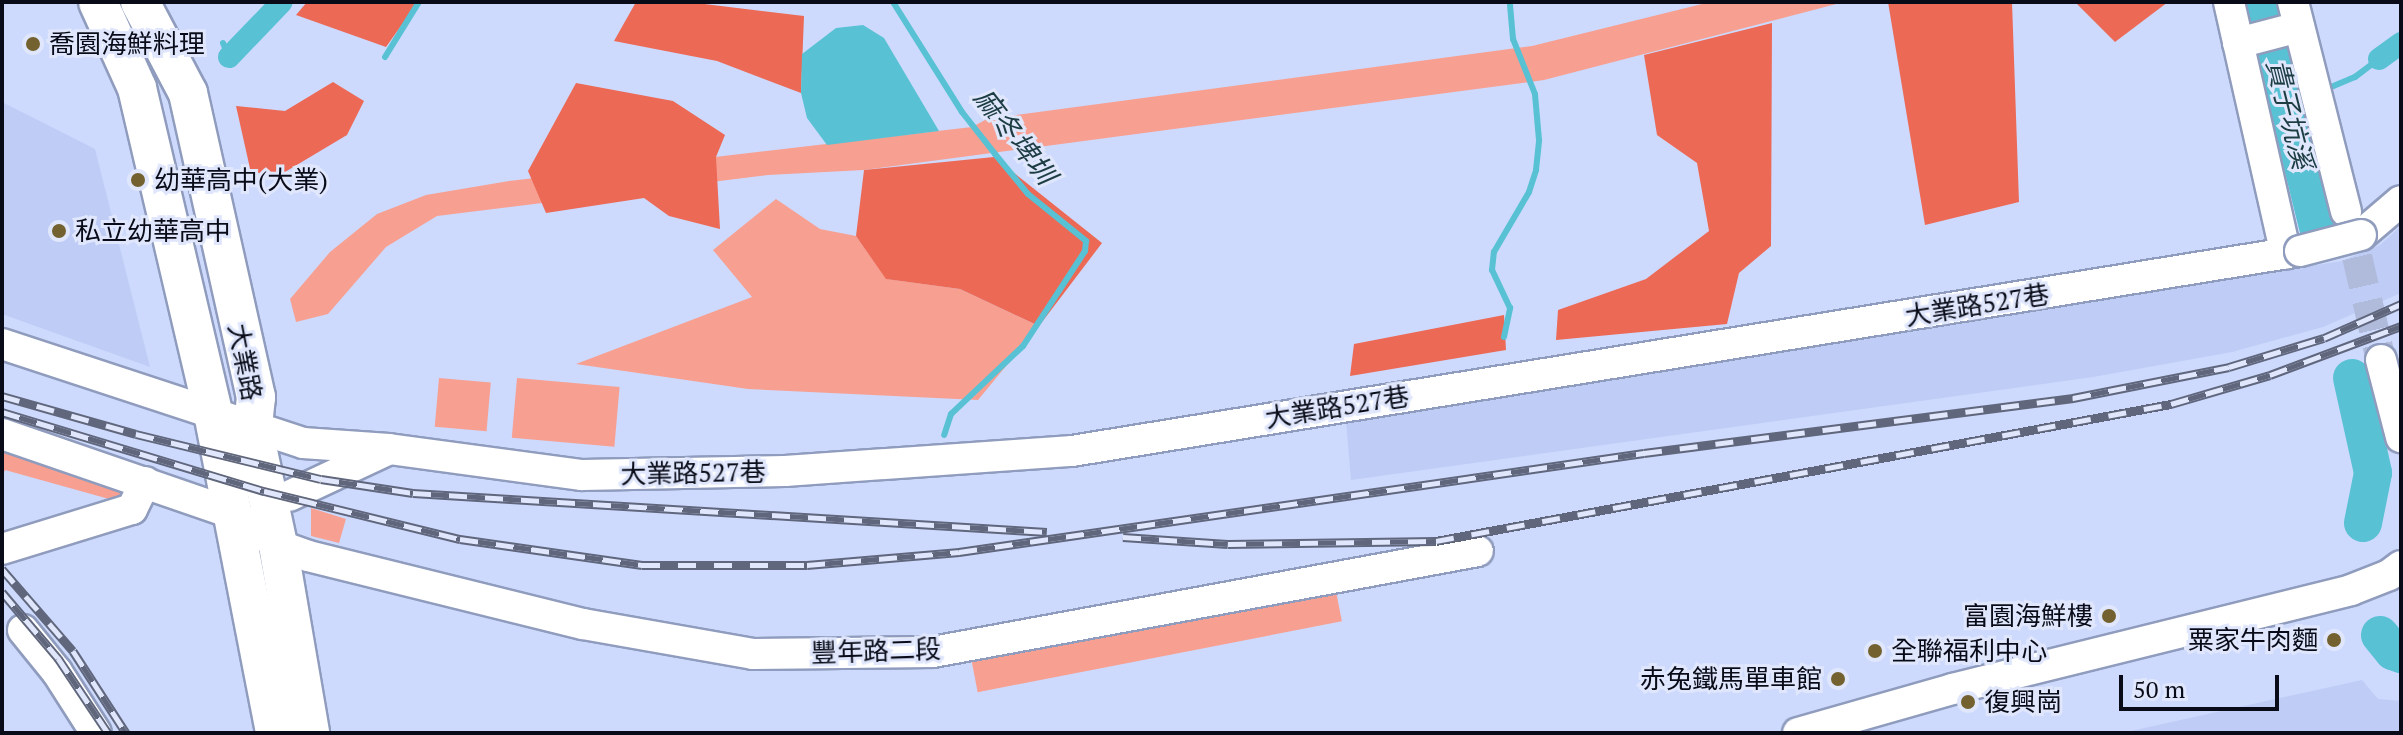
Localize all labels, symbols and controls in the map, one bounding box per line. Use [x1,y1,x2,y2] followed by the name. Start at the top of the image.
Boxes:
[49,28,205,60] place label: 喬園海鮮料理
[24,35,42,53] marker: 喬園海鮮料理
[2260,56,2320,172] water label: 貴子坑溪
[967,82,1063,190] water label: 麻冬埤圳
[154,164,328,196] place label: 幼華高中(大業)
[129,171,147,189] marker: 幼華高中(大業)
[75,215,231,247] place label: 私立幼華高中
[50,222,68,240] marker: 私立幼華高中
[1903,278,2051,332] street label: 大業路527巷
[222,321,268,403] street label: 大業路
[1263,380,1411,434] street label: 大業路527巷
[620,456,766,490] street label: 大業路527巷
[1963,600,2093,632] place label: 富園海鮮樓
[2100,607,2118,625] marker: 富園海鮮樓
[2188,624,2318,656] place label: 粟家牛肉麵
[2325,631,2343,649] marker: 粟家牛肉麵
[810,633,942,669] street label: 豐年路二段
[1891,635,2047,667] place label: 全聯福利中心
[1866,642,1884,660] marker: 全聯福利中心
[2123,659,2283,709] scale bar
[1640,663,1822,695] place label: 赤兔鐵馬單車館
[1829,670,1847,688] marker: 赤兔鐵馬單車館
[2133,673,2185,705] text: 50 m
[1984,686,2062,718] place label: 復興崗
[1959,693,1977,711] marker: 復興崗

